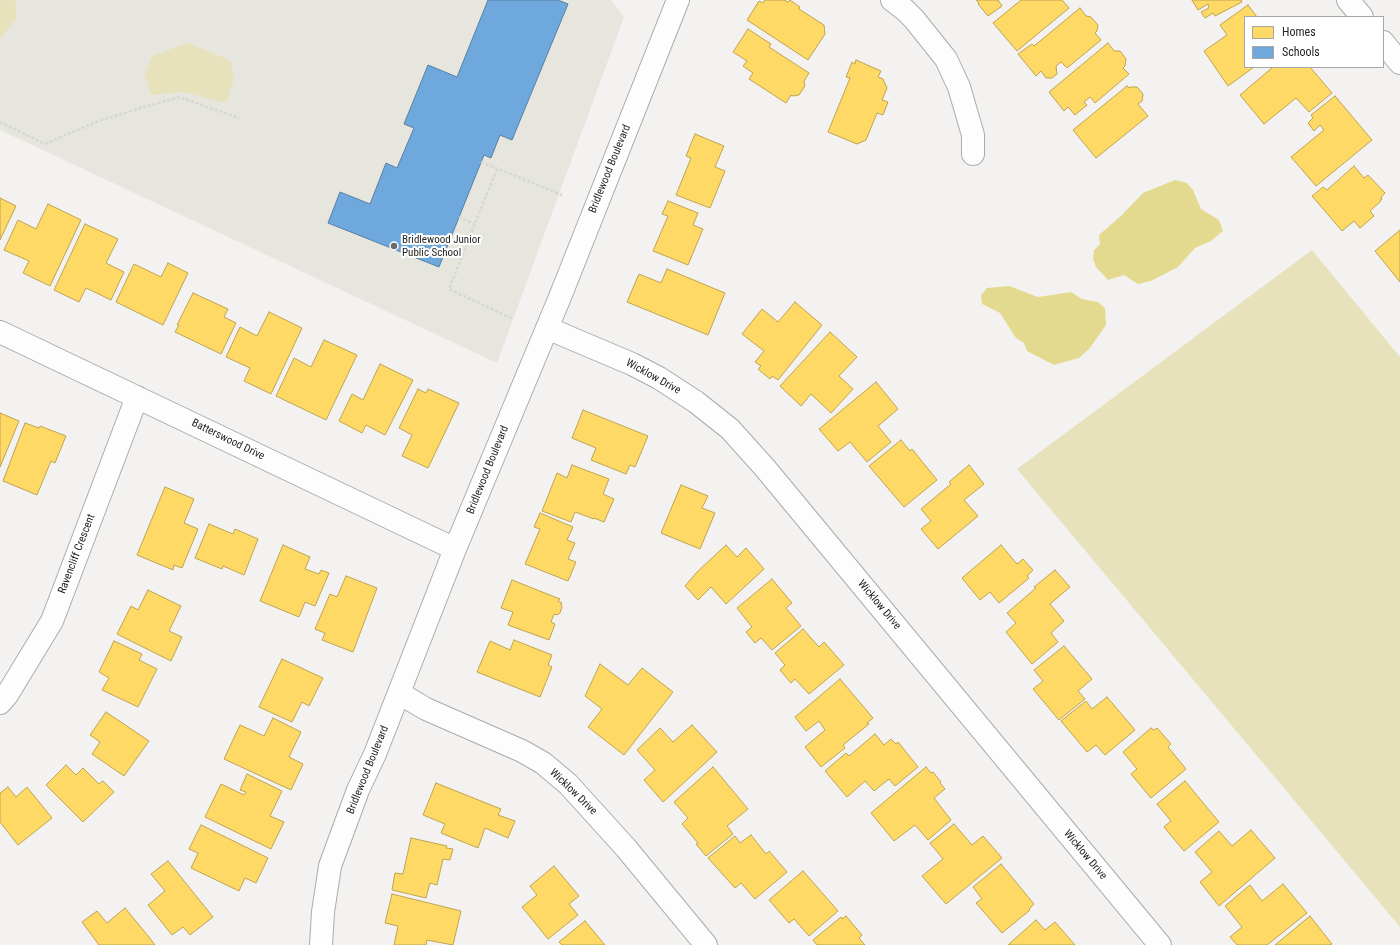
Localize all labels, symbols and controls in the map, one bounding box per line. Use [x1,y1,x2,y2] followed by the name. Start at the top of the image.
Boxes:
[1244,16,1384,68] legend
[1282,25,1316,39] text: Homes
[1282,45,1320,59] text: Schools
[586,123,634,215] street label: Bridlewood Boulevard
[402,233,481,259] place label: Bridlewood Junior Public School
[389,241,399,251] marker: Bridlewood Junior Public School
[623,357,683,397] street label: Wicklow Drive
[189,417,267,463] street label: Batterswood Drive
[464,424,512,516] street label: Bridlewood Boulevard
[56,512,98,596] street label: Ravencliff Crescent
[854,578,904,632] street label: Wicklow Drive
[344,724,392,816] street label: Bridlewood Boulevard
[547,766,599,818] street label: Wicklow Drive
[1060,828,1110,882] street label: Wicklow Drive

